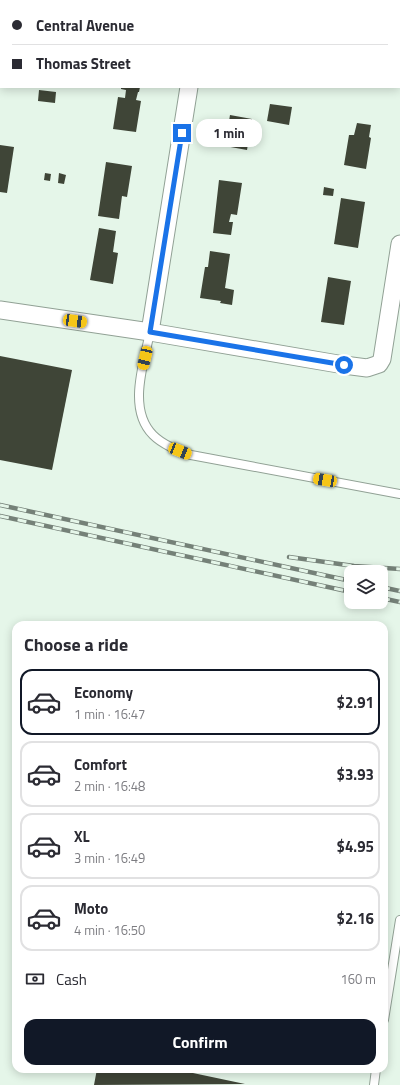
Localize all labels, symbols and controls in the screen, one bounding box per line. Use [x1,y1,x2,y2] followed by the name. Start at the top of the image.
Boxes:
[36,14,134,37] text: Central Avenue
[36,52,131,75] text: Thomas Street
[196,119,262,147] callout: 1 min
[213,123,245,143] text: 1 min
[173,124,191,142] route end
[62,313,88,329] car
[136,345,154,371] car
[335,356,353,374] route start
[167,441,193,461] car
[312,472,338,488] car
[344,565,388,609] map controls
[344,565,388,609] button: layers
[24,631,128,658] text: Choose a ride
[74,681,133,704] text: Economy
[26,684,62,720] icon: car
[337,691,374,714] text: $2.91
[74,704,145,724] text: 1 min · 16:47
[74,753,127,776] text: Comfort
[26,756,62,792] icon: car
[337,763,374,786] text: $3.93
[74,776,145,796] text: 2 min · 16:48
[74,825,90,848] text: XL
[26,828,62,864] icon: car
[337,835,374,858] text: $4.95
[74,848,145,868] text: 3 min · 16:49
[74,897,108,920] text: Moto
[26,900,62,936] icon: car
[337,907,374,930] text: $2.16
[74,920,145,940] text: 4 min · 16:50
[24,968,46,990] icon: cash
[56,968,87,991] text: Cash
[340,969,376,989] text: 160 m
[24,1019,376,1065] button: Confirm

